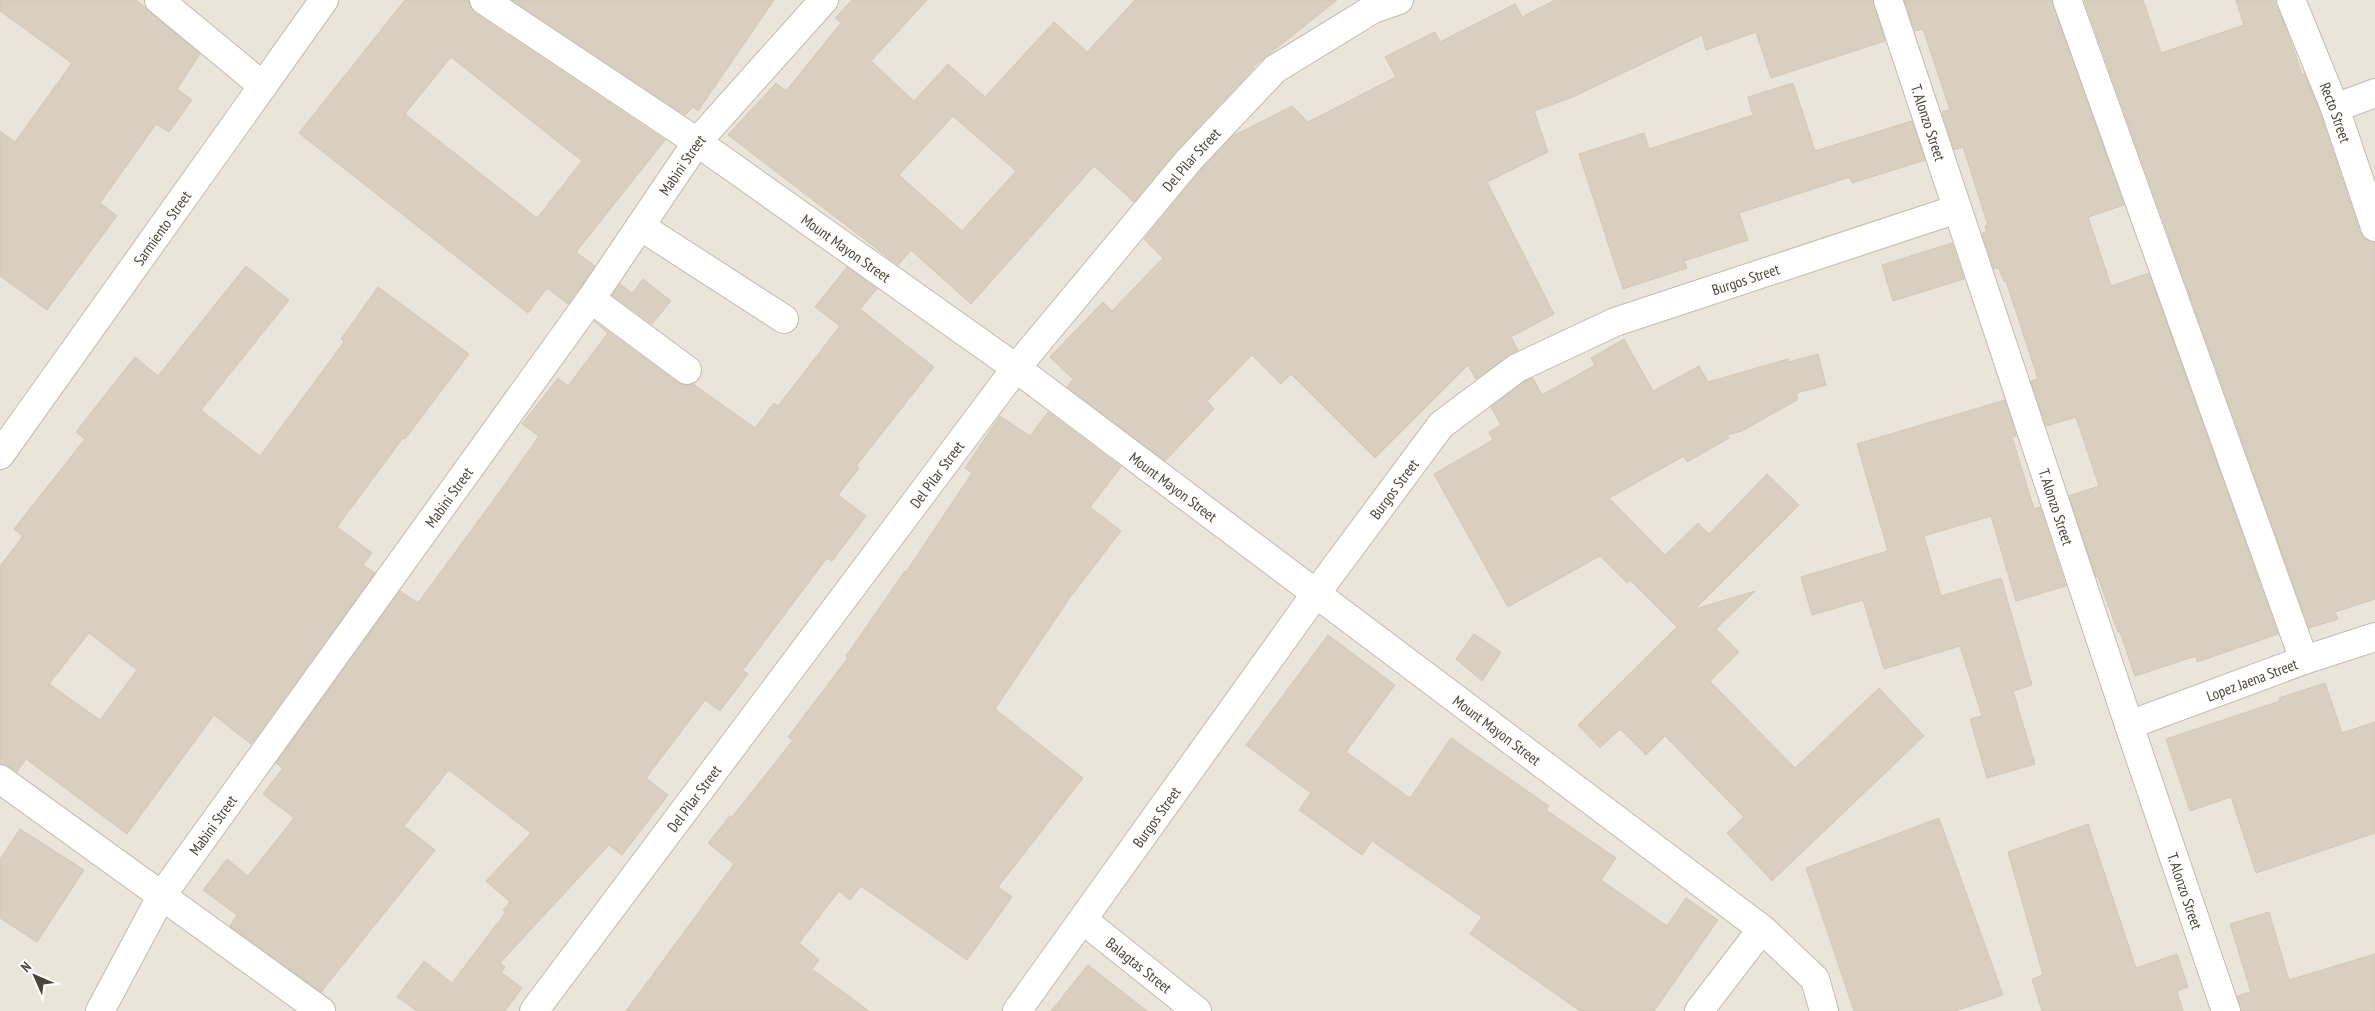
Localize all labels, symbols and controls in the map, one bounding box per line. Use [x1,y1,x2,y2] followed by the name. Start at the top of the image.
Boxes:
[2316,79,2355,145] street label: Recto Street
[1907,82,1950,163] street label: T. Alonzo Street
[1158,124,1224,195] street label: Del Pilar Street
[654,130,709,199] street label: Mabini Street
[129,187,195,269] street label: Sarmiento Street
[798,210,895,286] street label: Mount Mayon Street
[1709,259,1782,299] street label: Burgos Street
[905,437,968,511] street label: Del Pilar Street
[1126,447,1221,526] street label: Mount Mayon Street
[1365,455,1422,522] street label: Burgos Street
[421,463,477,531] street label: Mabini Street
[2035,466,2078,548] street label: T. Alonzo Street
[2204,654,2300,705] street label: Lopez Jaena Street
[1449,691,1545,769] street label: Mount Mayon Street
[662,761,725,835] street label: Del Pilar Street
[1128,783,1184,851] street label: Burgos Street
[185,791,241,859] street label: Mabini Street
[2163,850,2207,931] street label: T. Alonzo Street
[1103,933,1176,997] street label: Balagtas Street
[10,951,60,1001] north arrow
[17,958,35,976] text: N

